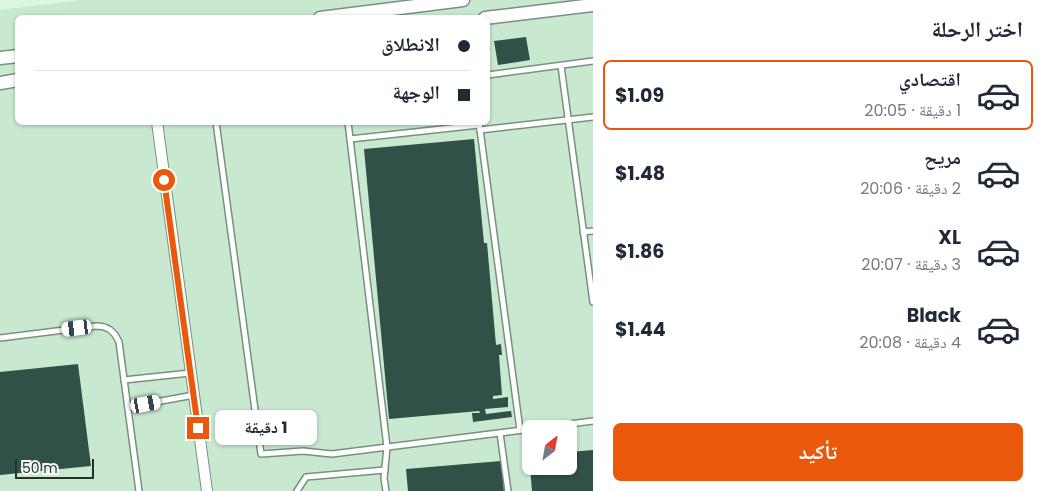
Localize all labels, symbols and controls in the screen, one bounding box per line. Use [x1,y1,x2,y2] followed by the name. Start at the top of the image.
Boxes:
[932,14,1023,45] text: اختر الرحلة
[381,31,440,58] text: الانطلاق
[899,66,961,93] text: اقتصادي
[976,73,1021,118] icon: car
[392,79,440,106] text: الوجهة
[615,82,664,109] text: $1.09
[864,99,961,122] text: 1 دقيقة · 20:05
[924,144,961,171] text: مريح
[976,151,1021,196] icon: car
[615,160,665,187] text: $1.48
[153,169,175,191] route start
[860,177,961,200] text: 2 دقيقة · 20:06
[938,224,961,251] text: XL
[976,229,1021,274] icon: car
[615,238,664,265] text: $1.86
[861,253,961,276] text: 3 دقيقة · 20:07
[907,302,961,329] text: Black
[976,307,1021,352] icon: car
[615,316,666,343] text: $1.44
[61,319,92,337] car
[859,331,961,354] text: 4 دقيقة · 20:08
[129,394,162,414] car
[216,410,318,446] callout: 1 دقيقة
[244,416,288,439] text: 1 دقيقة
[187,417,209,439] route end
[522,420,578,475] north arrow
[522,420,577,475] map controls
[613,423,1023,481] button: تأكيد
[15,456,94,479] scale bar
[22,458,58,478] text: 50 m

